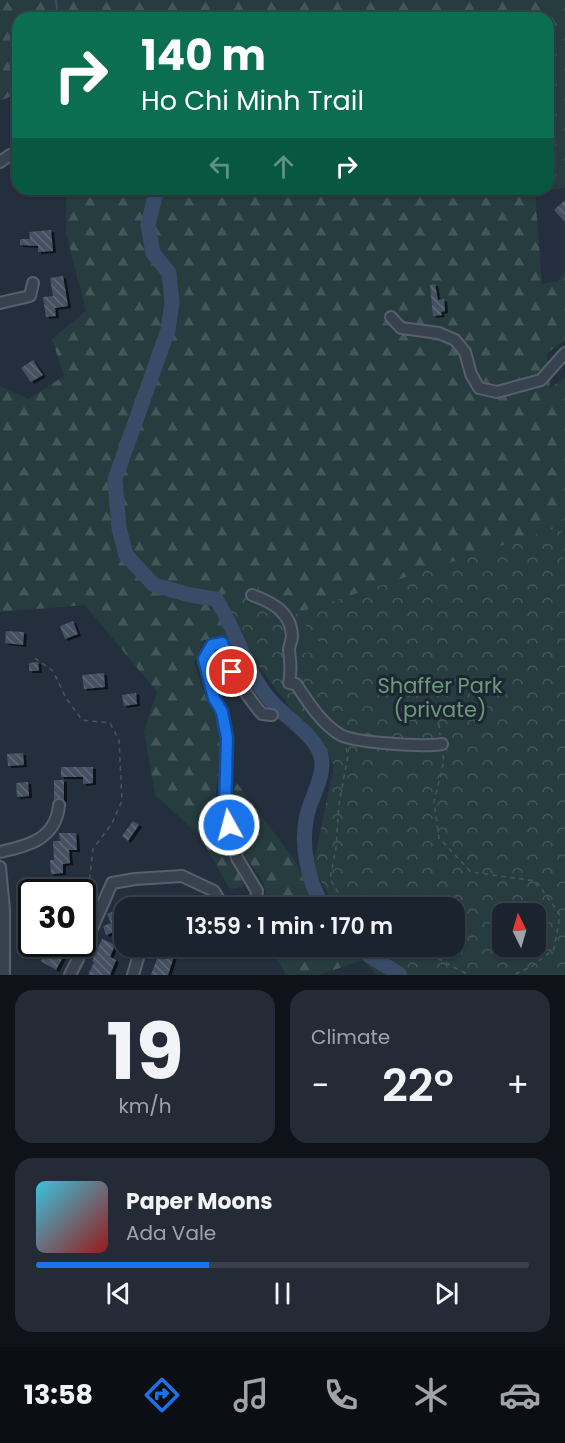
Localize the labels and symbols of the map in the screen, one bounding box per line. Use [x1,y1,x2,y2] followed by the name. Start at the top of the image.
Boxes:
[206,646,257,697] pin
[377,671,503,724] park label: Shaffer Park (private)
[197,793,261,857] position arrow
[18,879,96,957] speed limit sign: 30
[492,903,546,957] north arrow

